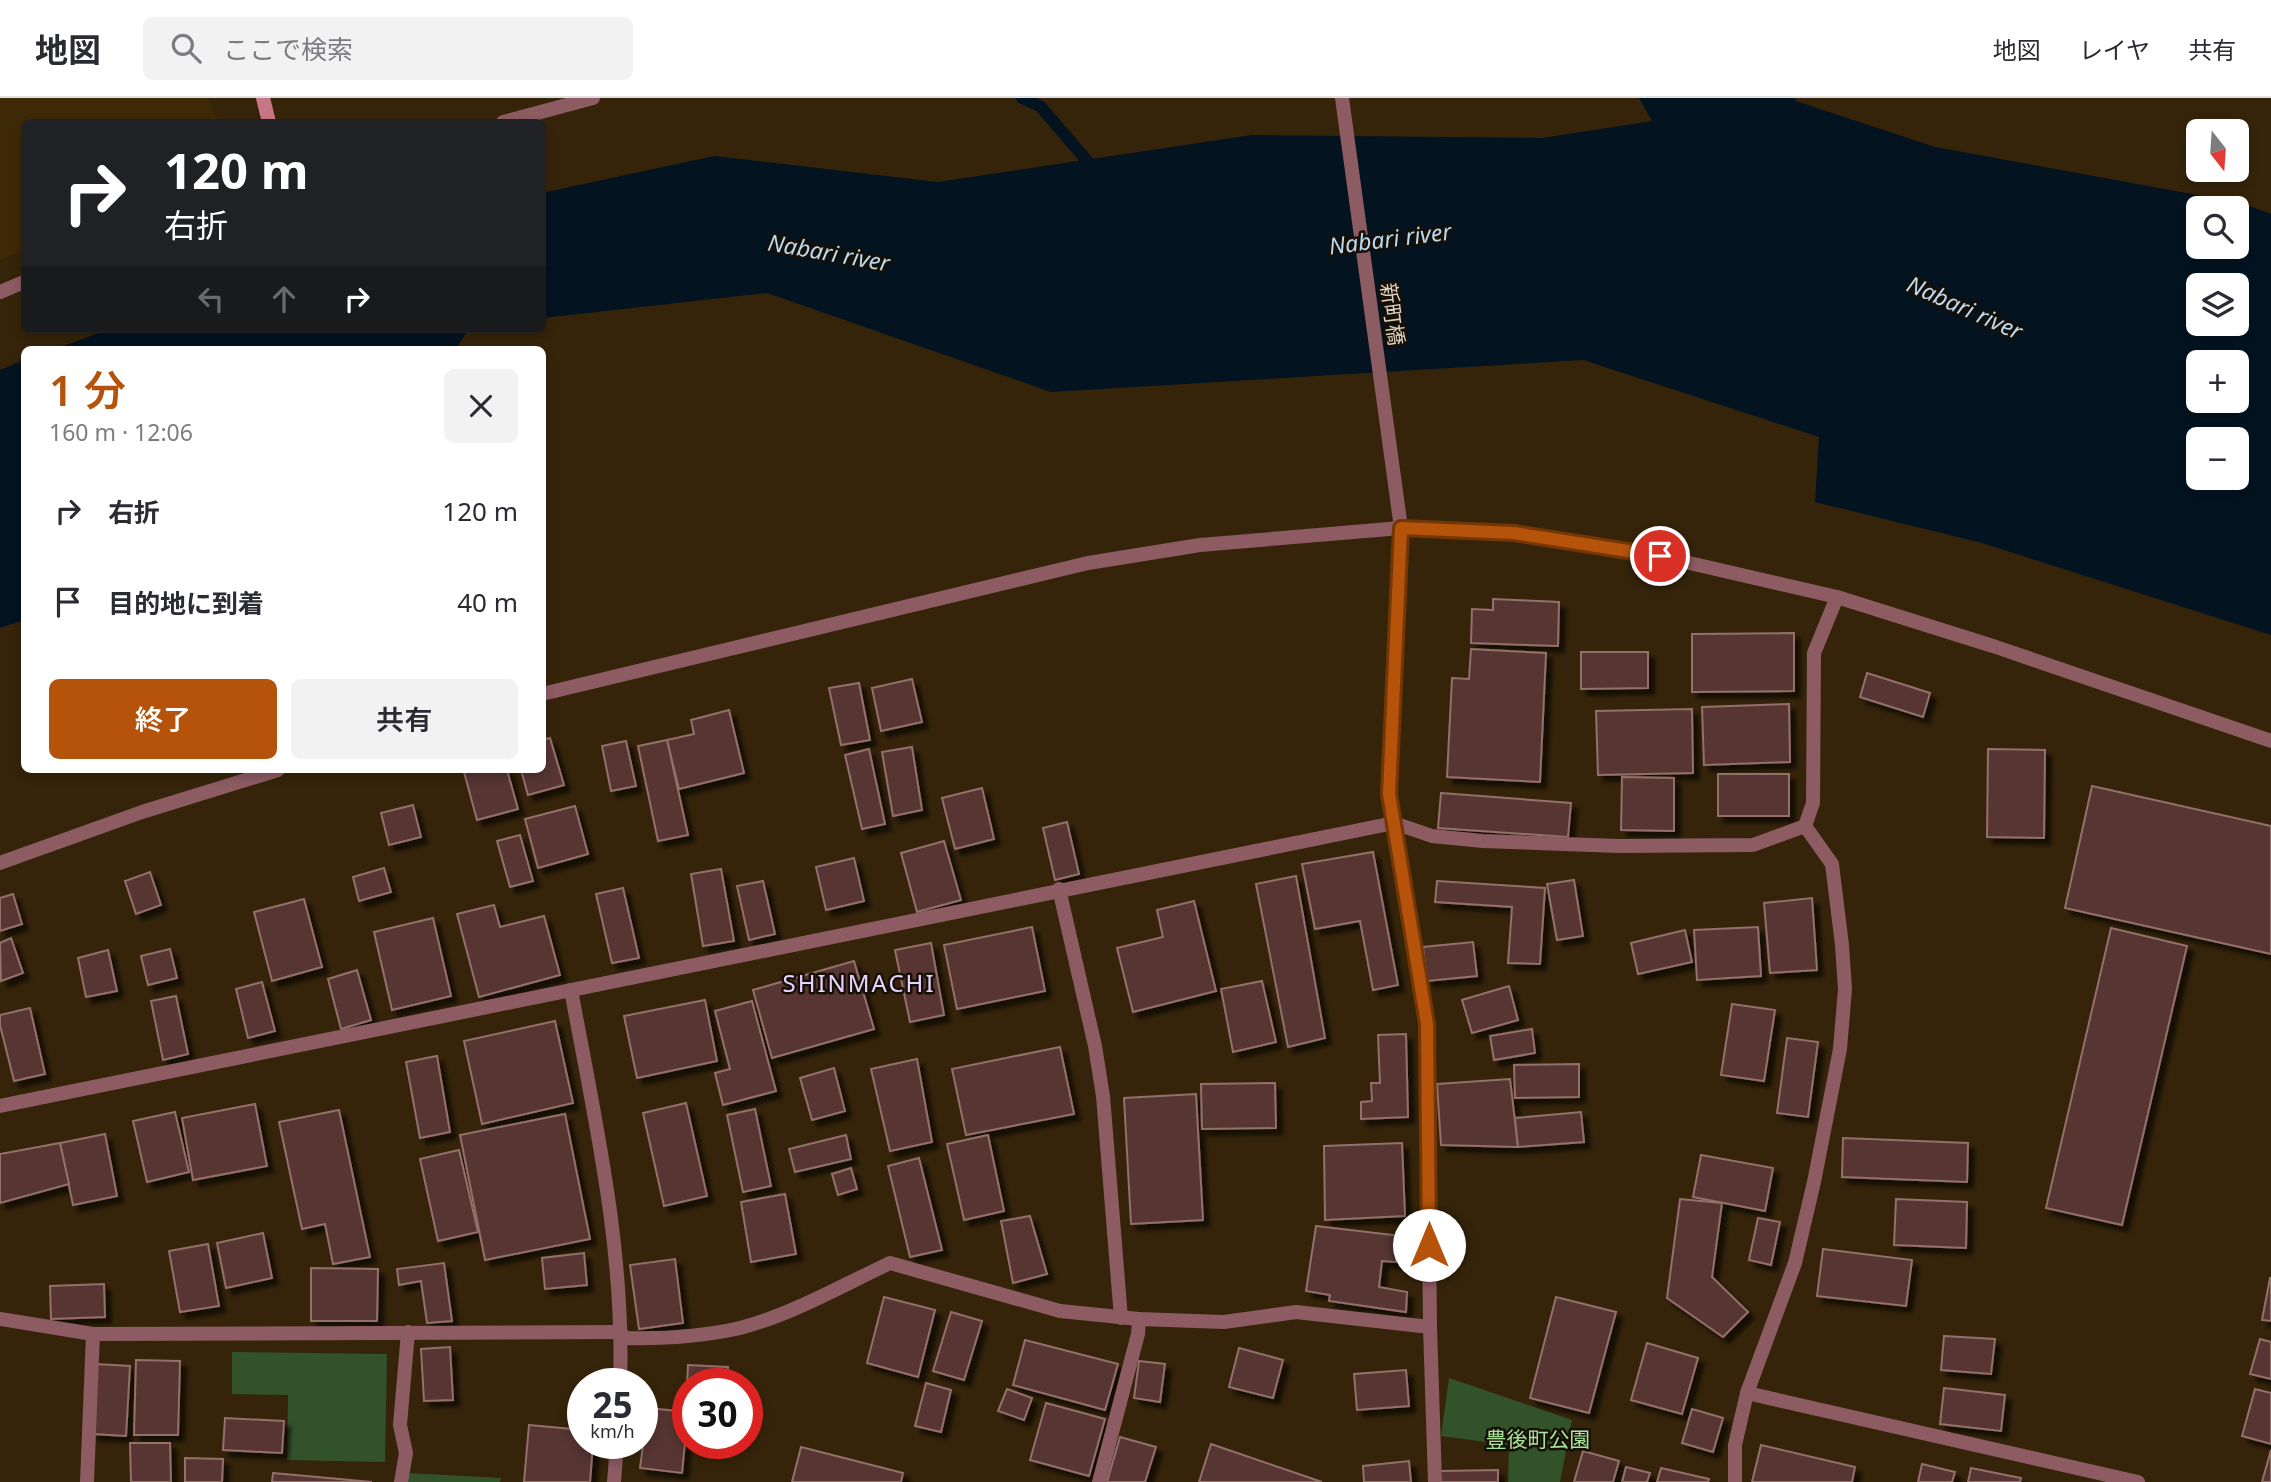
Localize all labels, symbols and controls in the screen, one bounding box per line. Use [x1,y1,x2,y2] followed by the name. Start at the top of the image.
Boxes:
[143,17,633,80] search box
[35,27,101,72] text: 地図
[167,29,205,67] icon: search
[223,31,353,67] text: ここで検索
[1993,33,2041,66] text: 地図
[2079,33,2150,66] text: レイヤ
[2188,33,2236,66] text: 共有
[2186,119,2249,182] north arrow
[2186,119,2249,490] map controls
[164,137,309,203] text: 120 m
[49,147,140,238] icon: right
[2186,196,2249,259] button: search
[164,203,228,246] text: 右折
[1327,215,1454,261] water label: Nabari river
[766,226,893,279] water label: Nabari river
[1902,267,2029,347] water label: Nabari river
[2186,273,2249,336] button: layers
[192,280,230,318] icon: left
[265,280,303,318] icon: ahead
[338,280,376,318] icon: right
[1375,281,1411,347] street label: 新町橋
[2186,350,2249,413] button: +
[49,361,126,418] text: 1 分
[444,369,518,443] button: close
[49,416,193,448] text: 160 m · 12:06
[2186,427,2249,490] button: −
[49,492,87,530] icon: right
[442,493,518,529] text: 120 m
[108,494,160,530] text: 右折
[1630,526,1690,586] pin
[1641,537,1679,575] icon: arrive
[49,583,87,621] icon: arrive
[457,584,518,620] text: 40 m
[108,585,264,621] text: 目的地に到着
[49,679,277,759] button: 終了
[291,679,518,759] button: 共有
[782,966,936,999] district label: SHINMACHI
[1392,1208,1466,1282] position arrow
[672,1368,763,1459] speed limit sign: 30
[592,1381,633,1428] text: 25
[590,1419,635,1443] text: km/h
[1486,1425,1591,1453] park label: 豊後町公園

